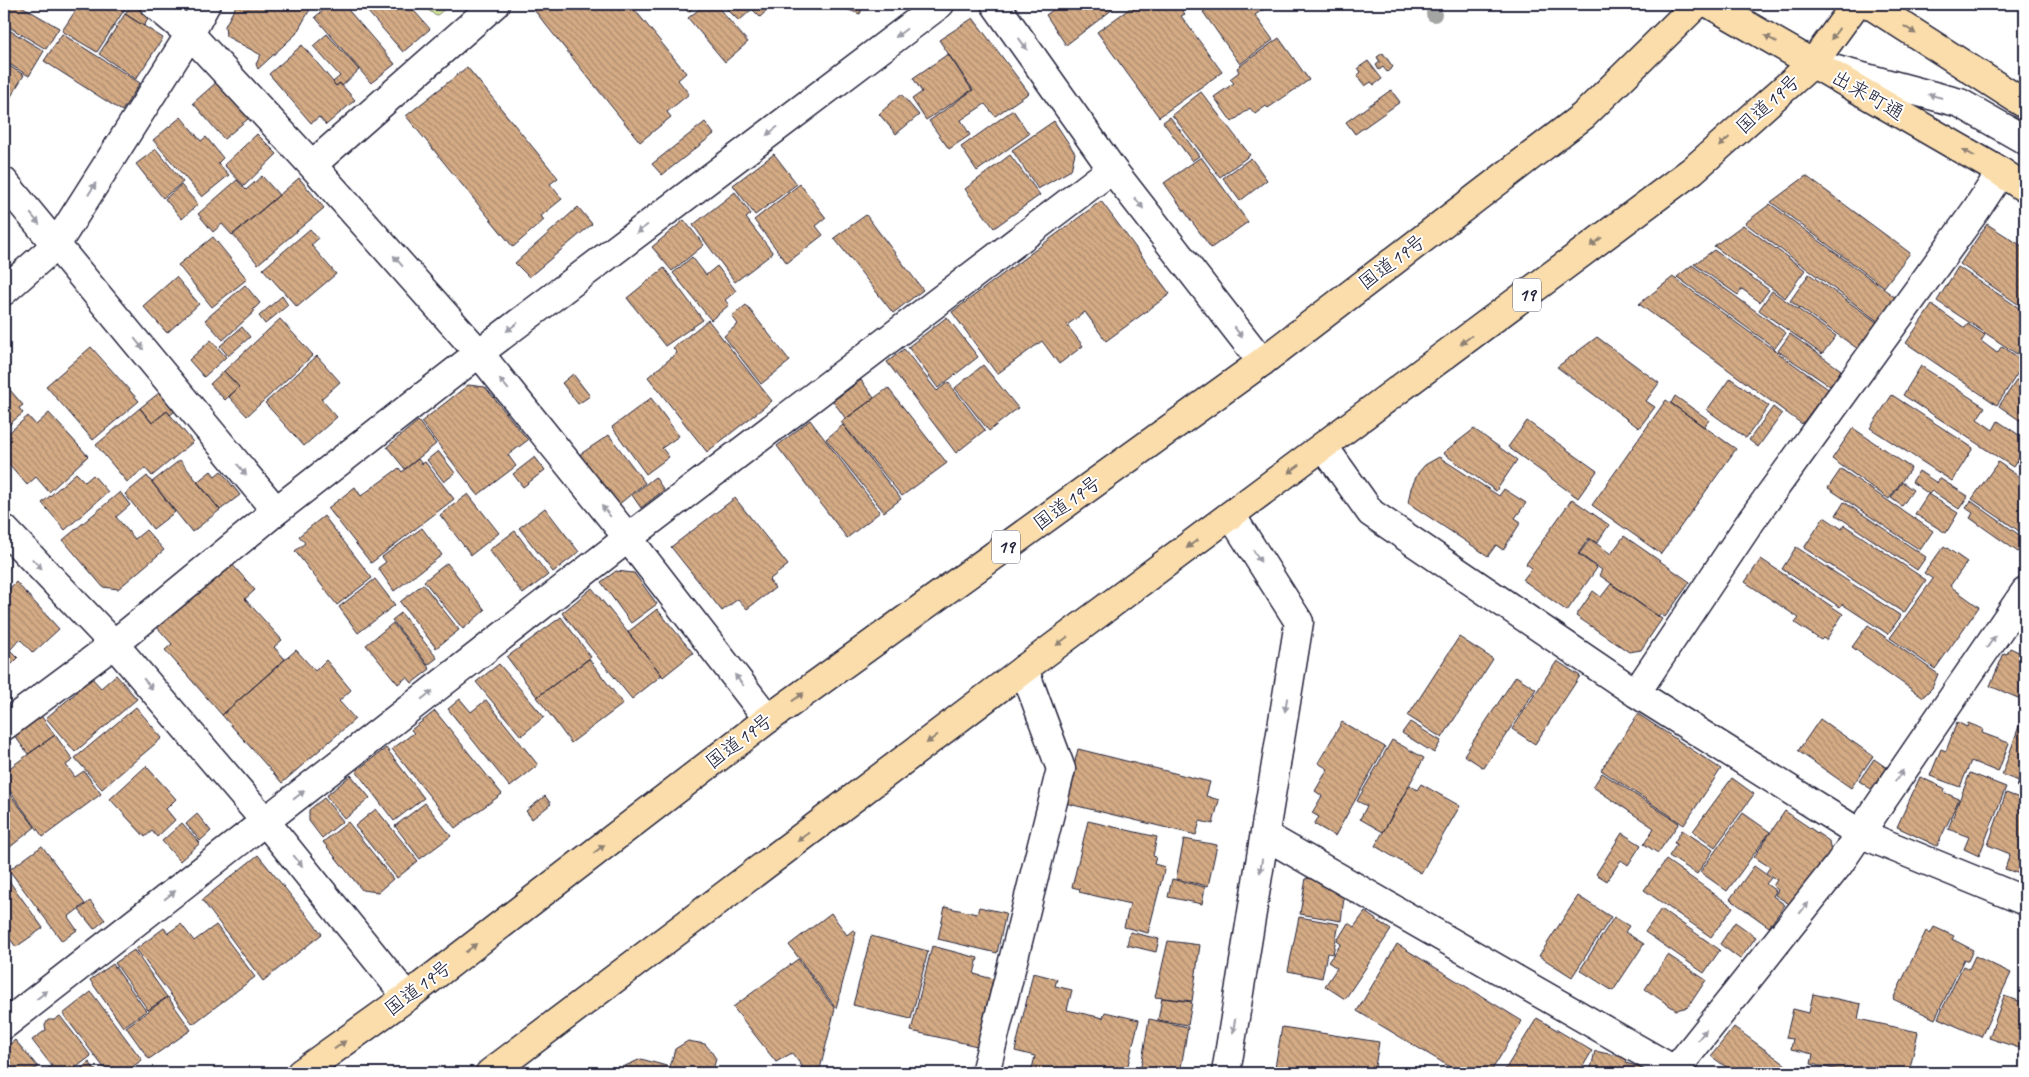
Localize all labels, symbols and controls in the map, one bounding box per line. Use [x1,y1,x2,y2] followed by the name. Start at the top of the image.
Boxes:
[1903,25,1917,35] one-way arrow
[1830,27,1840,40] one-way arrow
[894,28,908,38] one-way arrow
[1764,34,1777,43] one-way arrow
[1018,37,1028,50] one-way arrow
[1827,64,1909,126] street label: 出来町通
[1731,69,1805,139] street label: 国道19号
[1927,92,1942,100] one-way arrow
[765,126,778,136] one-way arrow
[1718,137,1731,148] one-way arrow
[1962,149,1975,158] one-way arrow
[87,182,97,195] one-way arrow
[1133,197,1144,210] one-way arrow
[29,213,40,225] one-way arrow
[635,224,649,234] one-way arrow
[1353,229,1431,295] street label: 国道19号
[1590,237,1603,248] one-way arrow
[392,256,404,268] one-way arrow
[1513,278,1541,312] road number: 19
[505,322,519,332] one-way arrow
[1233,325,1244,338] one-way arrow
[1459,335,1473,345] one-way arrow
[133,338,144,351] one-way arrow
[499,378,510,391] one-way arrow
[236,463,247,476] one-way arrow
[1288,463,1301,474] one-way arrow
[1028,470,1106,536] street label: 国道19号
[600,505,611,518] one-way arrow
[992,530,1020,564] road number: 19
[1185,539,1199,549] one-way arrow
[1252,549,1262,563] one-way arrow
[31,558,43,570] one-way arrow
[1055,636,1069,646] one-way arrow
[1986,636,1996,649] one-way arrow
[733,674,744,687] one-way arrow
[142,677,153,690] one-way arrow
[420,690,433,701] one-way arrow
[791,692,805,702] one-way arrow
[1282,698,1290,714] one-way arrow
[700,708,778,774] street label: 国道19号
[925,734,939,744] one-way arrow
[1894,769,1904,783] one-way arrow
[292,790,305,801] one-way arrow
[796,832,810,842] one-way arrow
[593,844,606,854] one-way arrow
[292,855,303,868] one-way arrow
[1256,858,1264,874] one-way arrow
[164,890,177,901] one-way arrow
[1798,902,1809,915] one-way arrow
[464,943,478,953] one-way arrow
[379,955,457,1021] street label: 国道19号
[35,990,49,1000] one-way arrow
[1230,1019,1238,1035] one-way arrow
[1696,1028,1707,1041] one-way arrow
[333,1040,347,1050] one-way arrow

